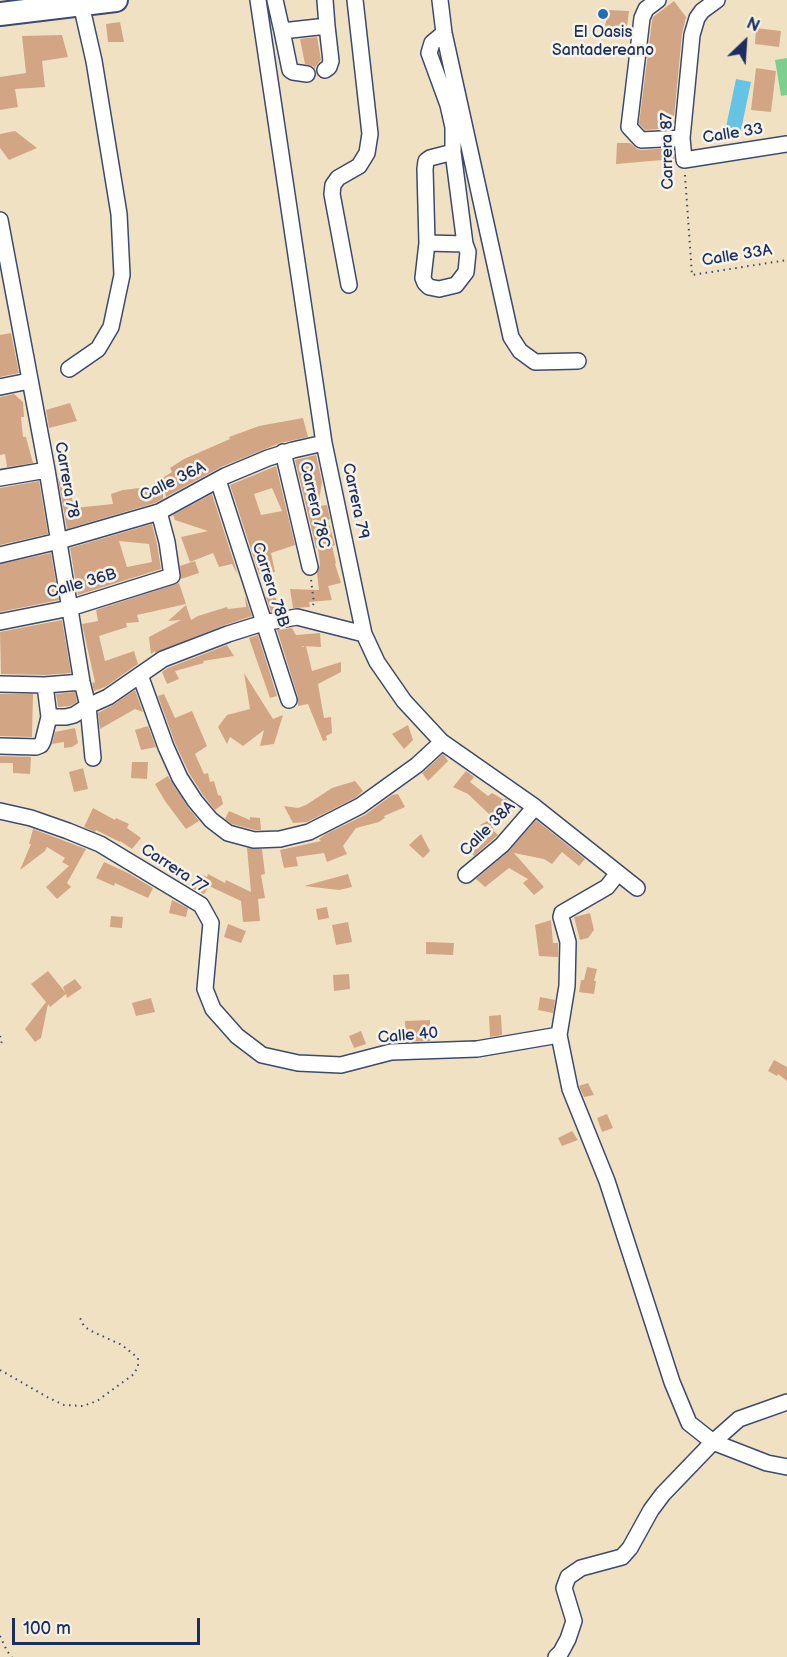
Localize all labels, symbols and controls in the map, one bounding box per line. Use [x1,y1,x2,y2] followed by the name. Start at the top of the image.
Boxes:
[596,7,610,21] marker: El Oasis Santadereano
[715,12,775,72] north arrow
[743,14,762,36] text: N
[552,23,654,61] place label: El Oasis Santadereano
[658,112,678,190] street label: Carrera 87
[701,120,765,148] street label: Calle 33
[701,241,773,271] street label: Calle 33A
[50,440,82,520] street label: Carrera 78
[137,458,209,506] street label: Calle 36A
[295,460,333,550] street label: Carrera 78C
[338,461,372,541] street label: Carrera 79
[247,540,293,630] street label: Carrera 78B
[45,565,119,603] street label: Calle 36B
[456,797,520,861] street label: Calle 38A
[137,840,211,898] street label: Carrera 77
[377,1024,439,1048] street label: Calle 40
[15,1606,202,1644] scale bar
[23,1618,71,1639] text: 100 m

